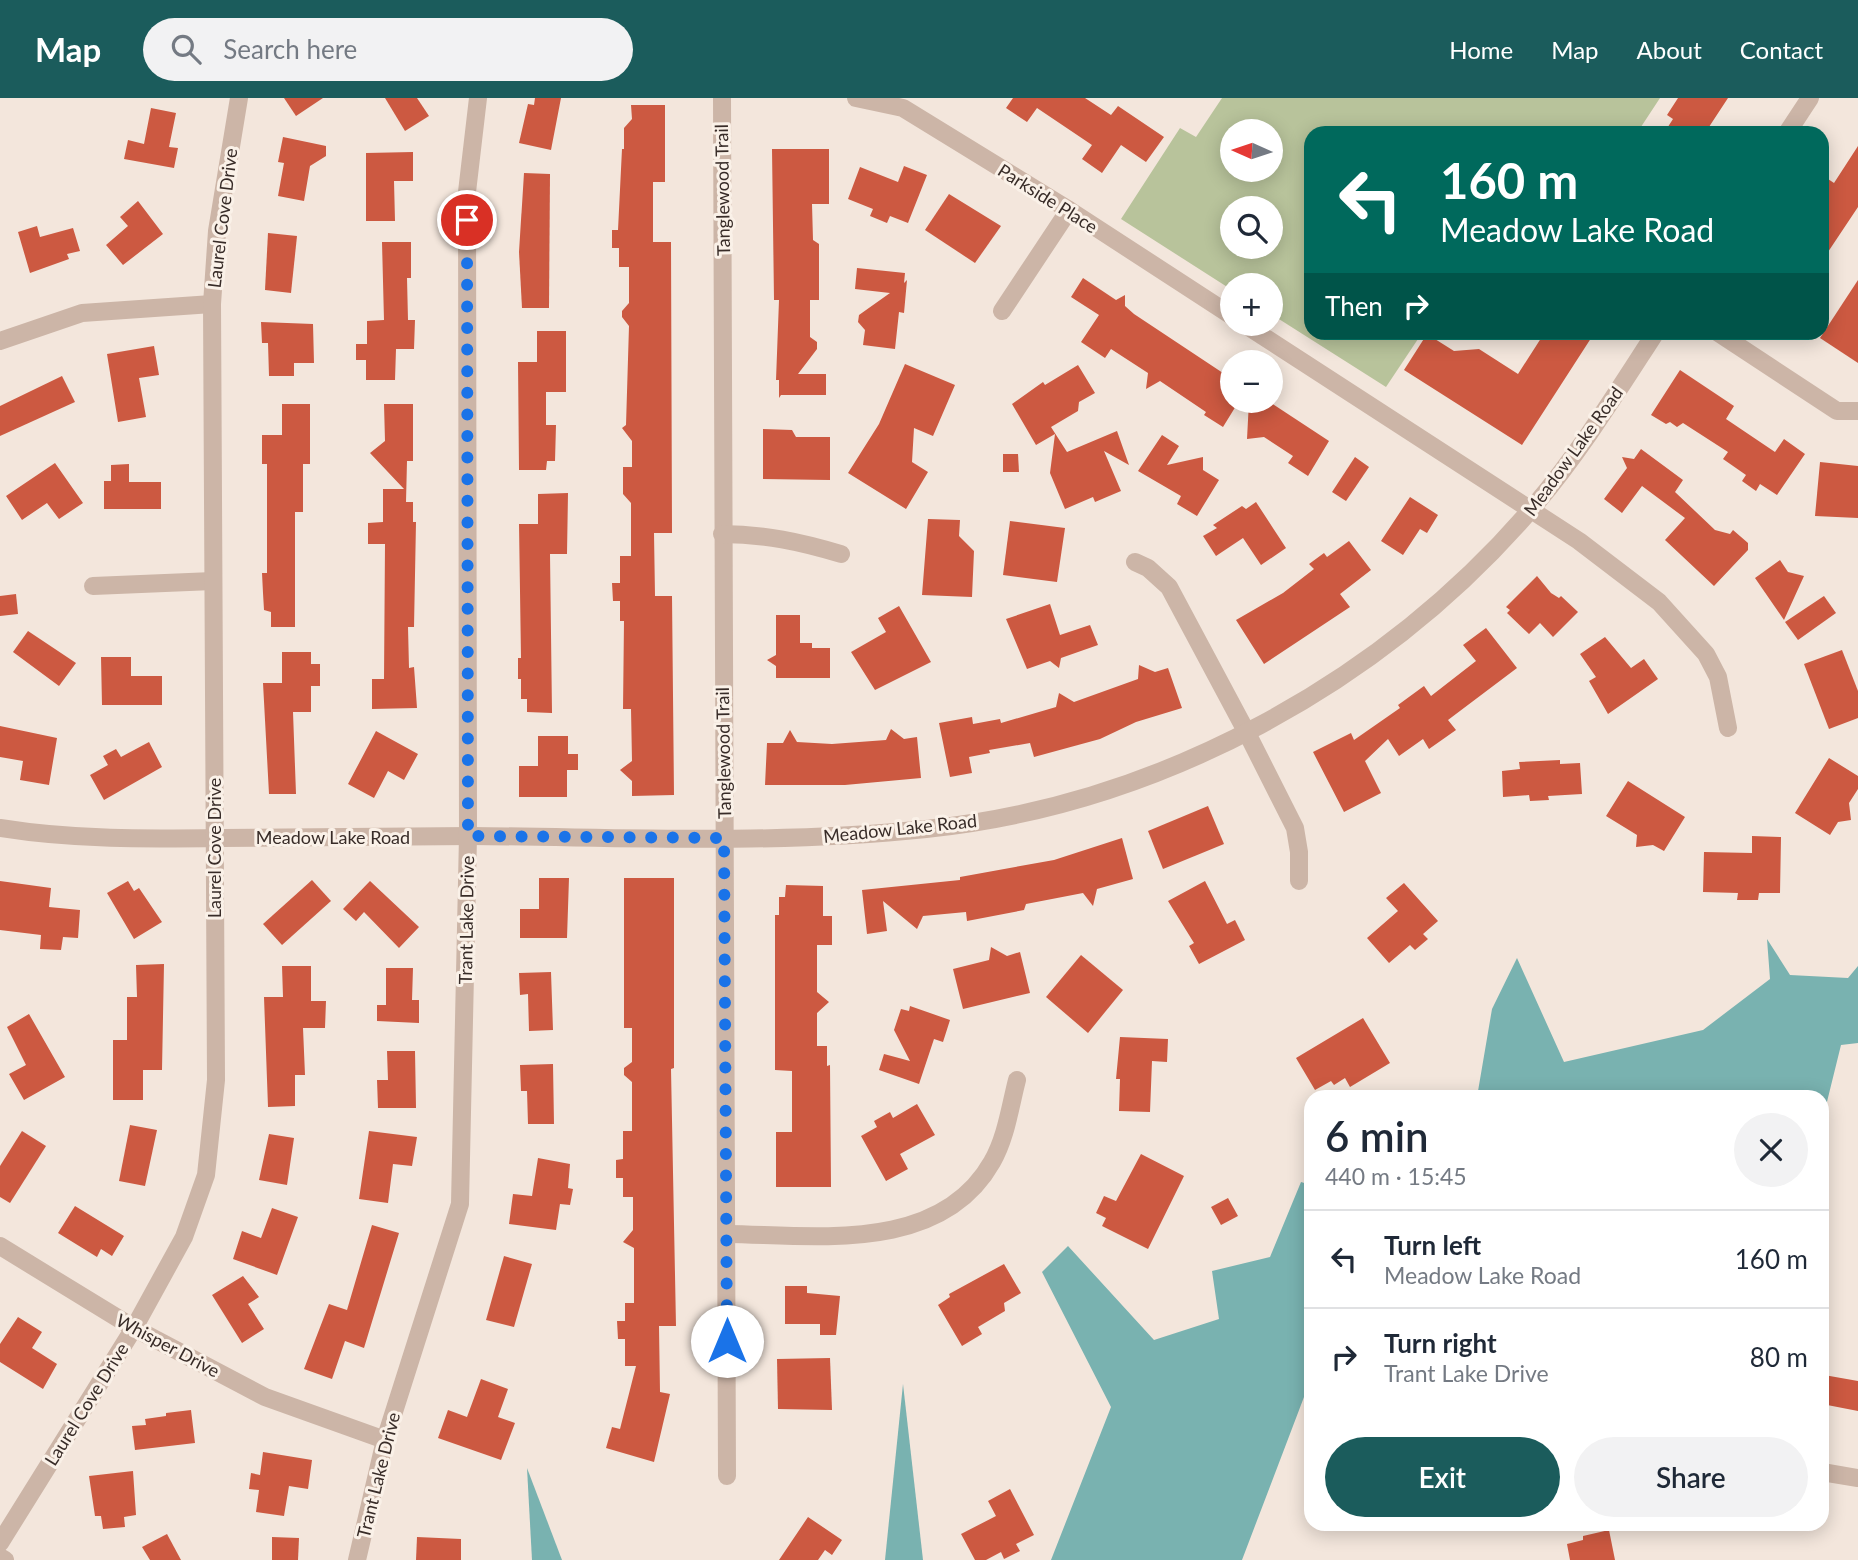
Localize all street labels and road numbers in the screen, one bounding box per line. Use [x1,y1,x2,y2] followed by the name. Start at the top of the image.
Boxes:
[710,124,734,256] street label: Tanglewood Trail
[203,147,241,289] street label: Laurel Cove Drive
[994,159,1102,237] street label: Parkside Place
[1519,382,1627,520] street label: Meadow Lake Road
[711,687,735,819] street label: Tanglewood Trail
[203,778,225,918] street label: Laurel Cove Drive
[822,809,978,847] street label: Meadow Lake Road
[256,826,410,848] street label: Meadow Lake Road
[454,855,478,985] street label: Trant Lake Drive
[113,1309,223,1381] street label: Whisper Drive
[39,1339,133,1469] street label: Laurel Cove Drive
[352,1410,404,1540] street label: Trant Lake Drive

